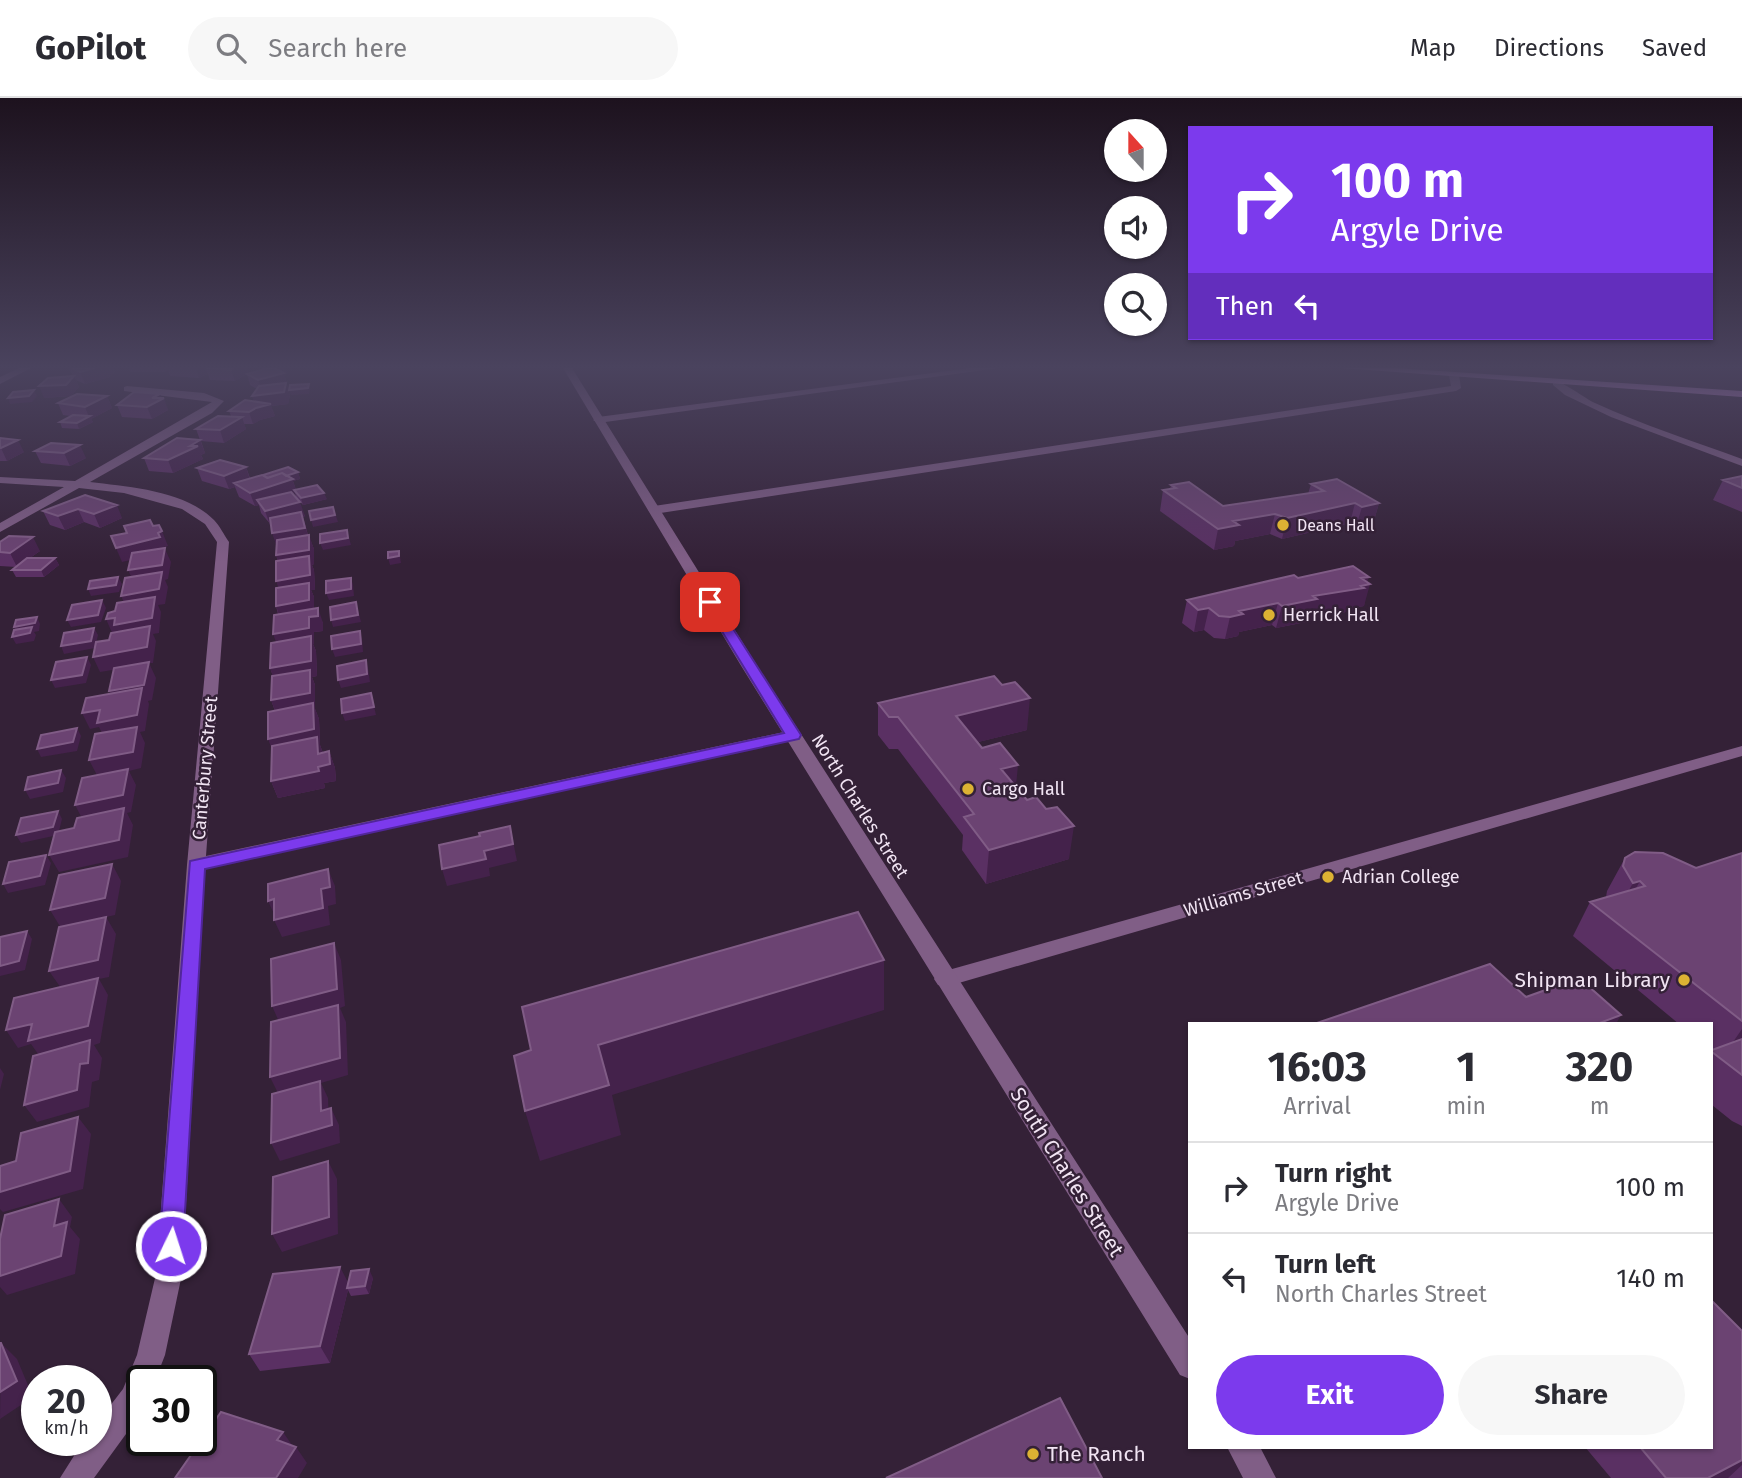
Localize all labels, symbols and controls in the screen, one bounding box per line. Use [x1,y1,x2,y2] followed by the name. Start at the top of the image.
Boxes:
[188,17,678,80] search box
[35,28,146,68] text: GoPilot
[212,29,250,67] icon: search
[268,33,407,64] text: Search here
[1410,34,1456,62] text: Map
[1494,34,1604,62] text: Directions
[1642,34,1707,62] text: Saved
[1104,119,1167,182] north arrow
[1104,119,1167,336] map controls
[1331,151,1464,210] text: 100 m
[1216,154,1307,245] icon: right
[1104,196,1167,259] button: sound
[1331,211,1504,249] text: Argyle Drive
[1104,273,1167,336] button: search
[1288,287,1326,325] icon: left
[1216,291,1274,322] text: Then
[1297,516,1375,535] place label: Deans Hall
[1275,517,1291,533] marker: Deans Hall
[680,572,740,632] pin
[691,583,729,621] icon: arrive
[1283,604,1379,626] place label: Herrick Hall
[1261,607,1277,623] marker: Herrick Hall
[188,695,222,841] street label: Canterbury Street
[807,730,914,883] street label: North Charles Street
[982,778,1065,800] place label: Cargo Hall
[960,781,976,797] marker: Cargo Hall
[1181,866,1306,921] street label: Williams Street
[1342,866,1460,888] place label: Adrian College
[1320,869,1336,885] marker: Adrian College
[1514,967,1671,993] place label: Shipman Library
[1676,972,1692,988] marker: Shipman Library
[1268,1042,1367,1092] text: 16:03
[1457,1042,1476,1092] text: 1
[1566,1042,1633,1092] text: 320
[1004,1083,1130,1262] street label: South Charles Street
[1284,1092,1351,1120] text: Arrival
[1446,1092,1486,1120] text: min
[1590,1092,1609,1120] text: m
[1275,1158,1392,1189] text: Turn right
[1216,1169,1254,1207] icon: right
[1616,1172,1685,1203] text: 100 m
[1275,1189,1399,1217] text: Argyle Drive
[134,1209,208,1283] position arrow
[1275,1249,1376,1280] text: Turn left
[1216,1260,1254,1298] icon: left
[1616,1263,1685,1294] text: 140 m
[1275,1280,1487,1308] text: North Charles Street
[1216,1355,1444,1435] button: Exit
[1458,1355,1685,1435] button: Share
[126,1365,217,1456] speed limit sign: 30
[47,1380,86,1422] text: 20
[44,1417,89,1439] text: km/h
[1047,1441,1146,1467] place label: The Ranch
[1025,1446,1041,1462] marker: The Ranch

